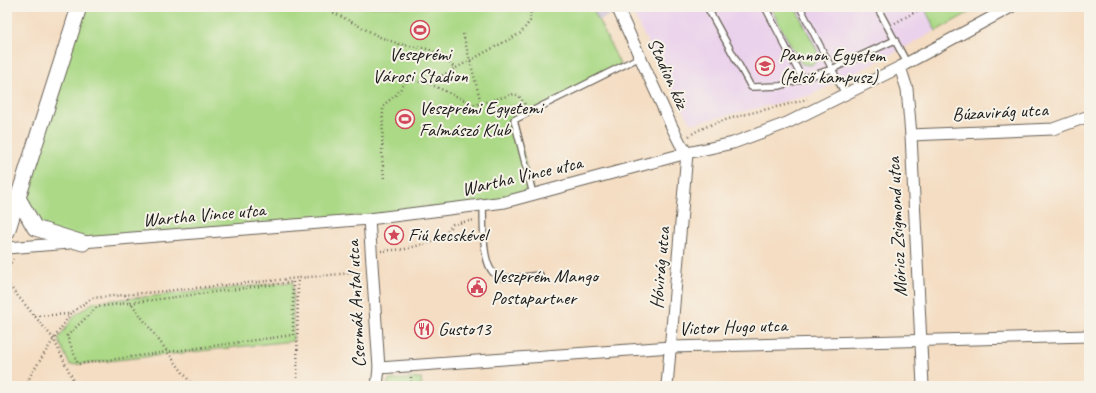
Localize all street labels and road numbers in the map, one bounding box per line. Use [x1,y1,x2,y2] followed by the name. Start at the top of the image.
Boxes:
[642,34,695,114] street label: Stadion köz
[952,97,1050,126] street label: Búzavirág utca
[460,150,587,201] street label: Wartha Vince utca
[881,155,913,297] street label: Móricz Zsigmond utca
[142,198,268,232] street label: Wartha Vince utca
[644,225,676,310] street label: Hóvirág utca
[341,238,371,368] street label: Csermák Antal utca
[679,313,790,341] street label: Victor Hugo utca

